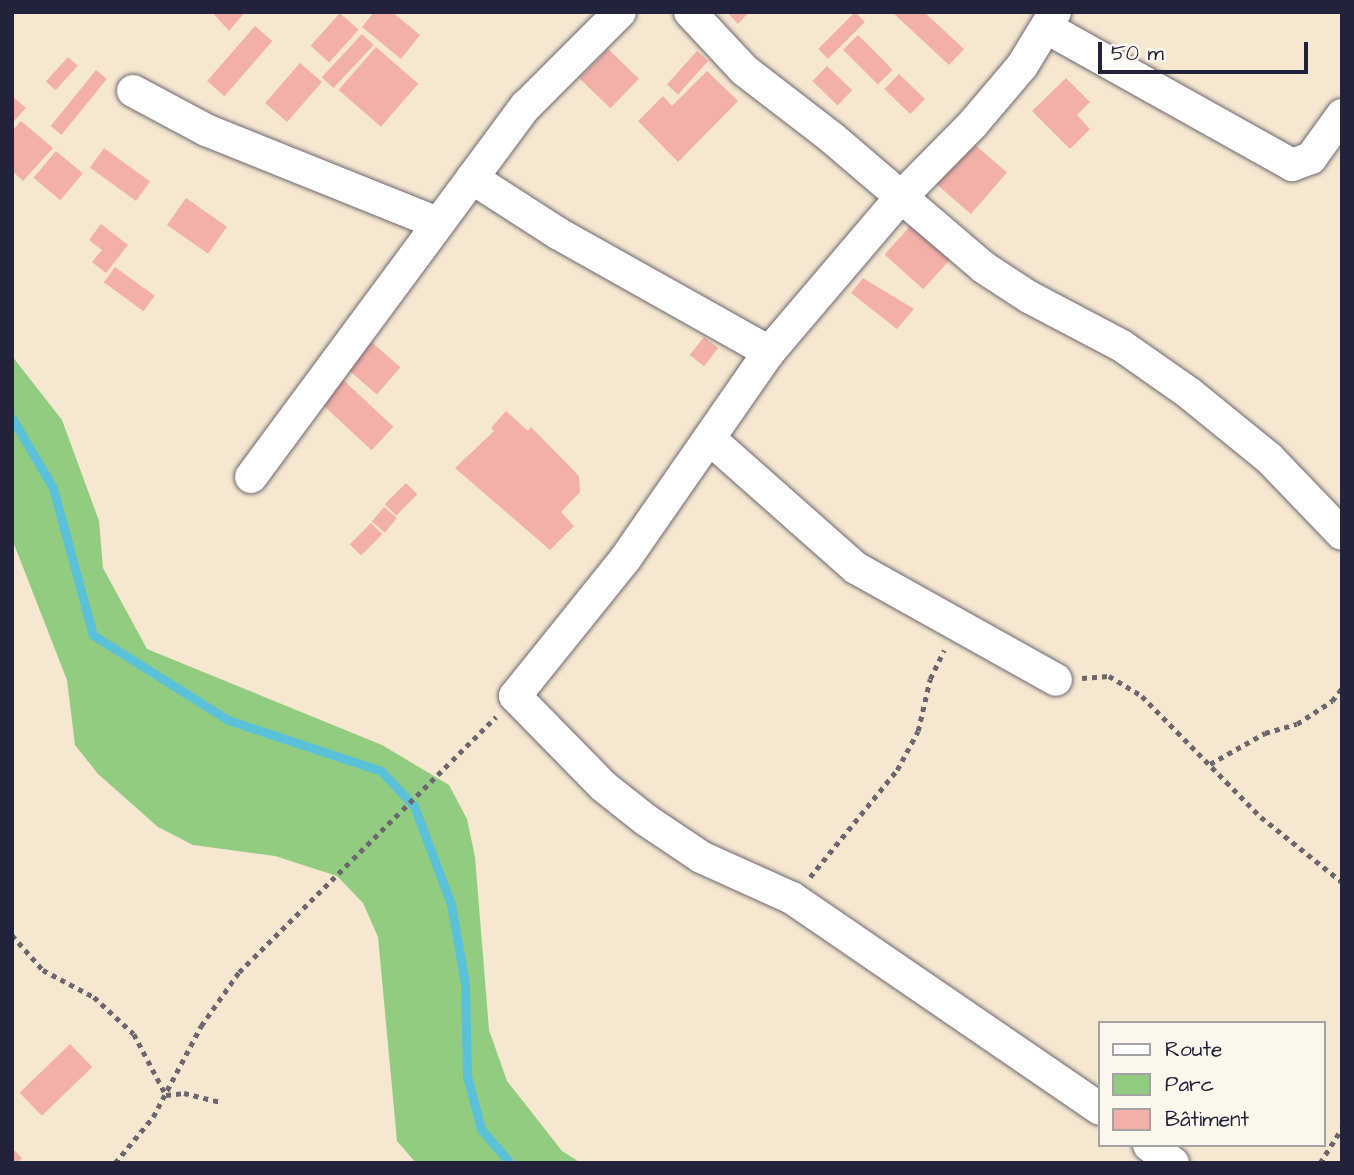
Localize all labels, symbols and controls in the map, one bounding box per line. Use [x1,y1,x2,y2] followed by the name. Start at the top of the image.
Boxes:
[1102,28,1312,72] scale bar
[1111,39,1164,68] text: 50 m
[1098,1021,1326,1147] legend
[1165,1035,1222,1064] text: Route
[1165,1070,1214,1099] text: Parc
[1165,1105,1249,1134] text: Bâtiment

